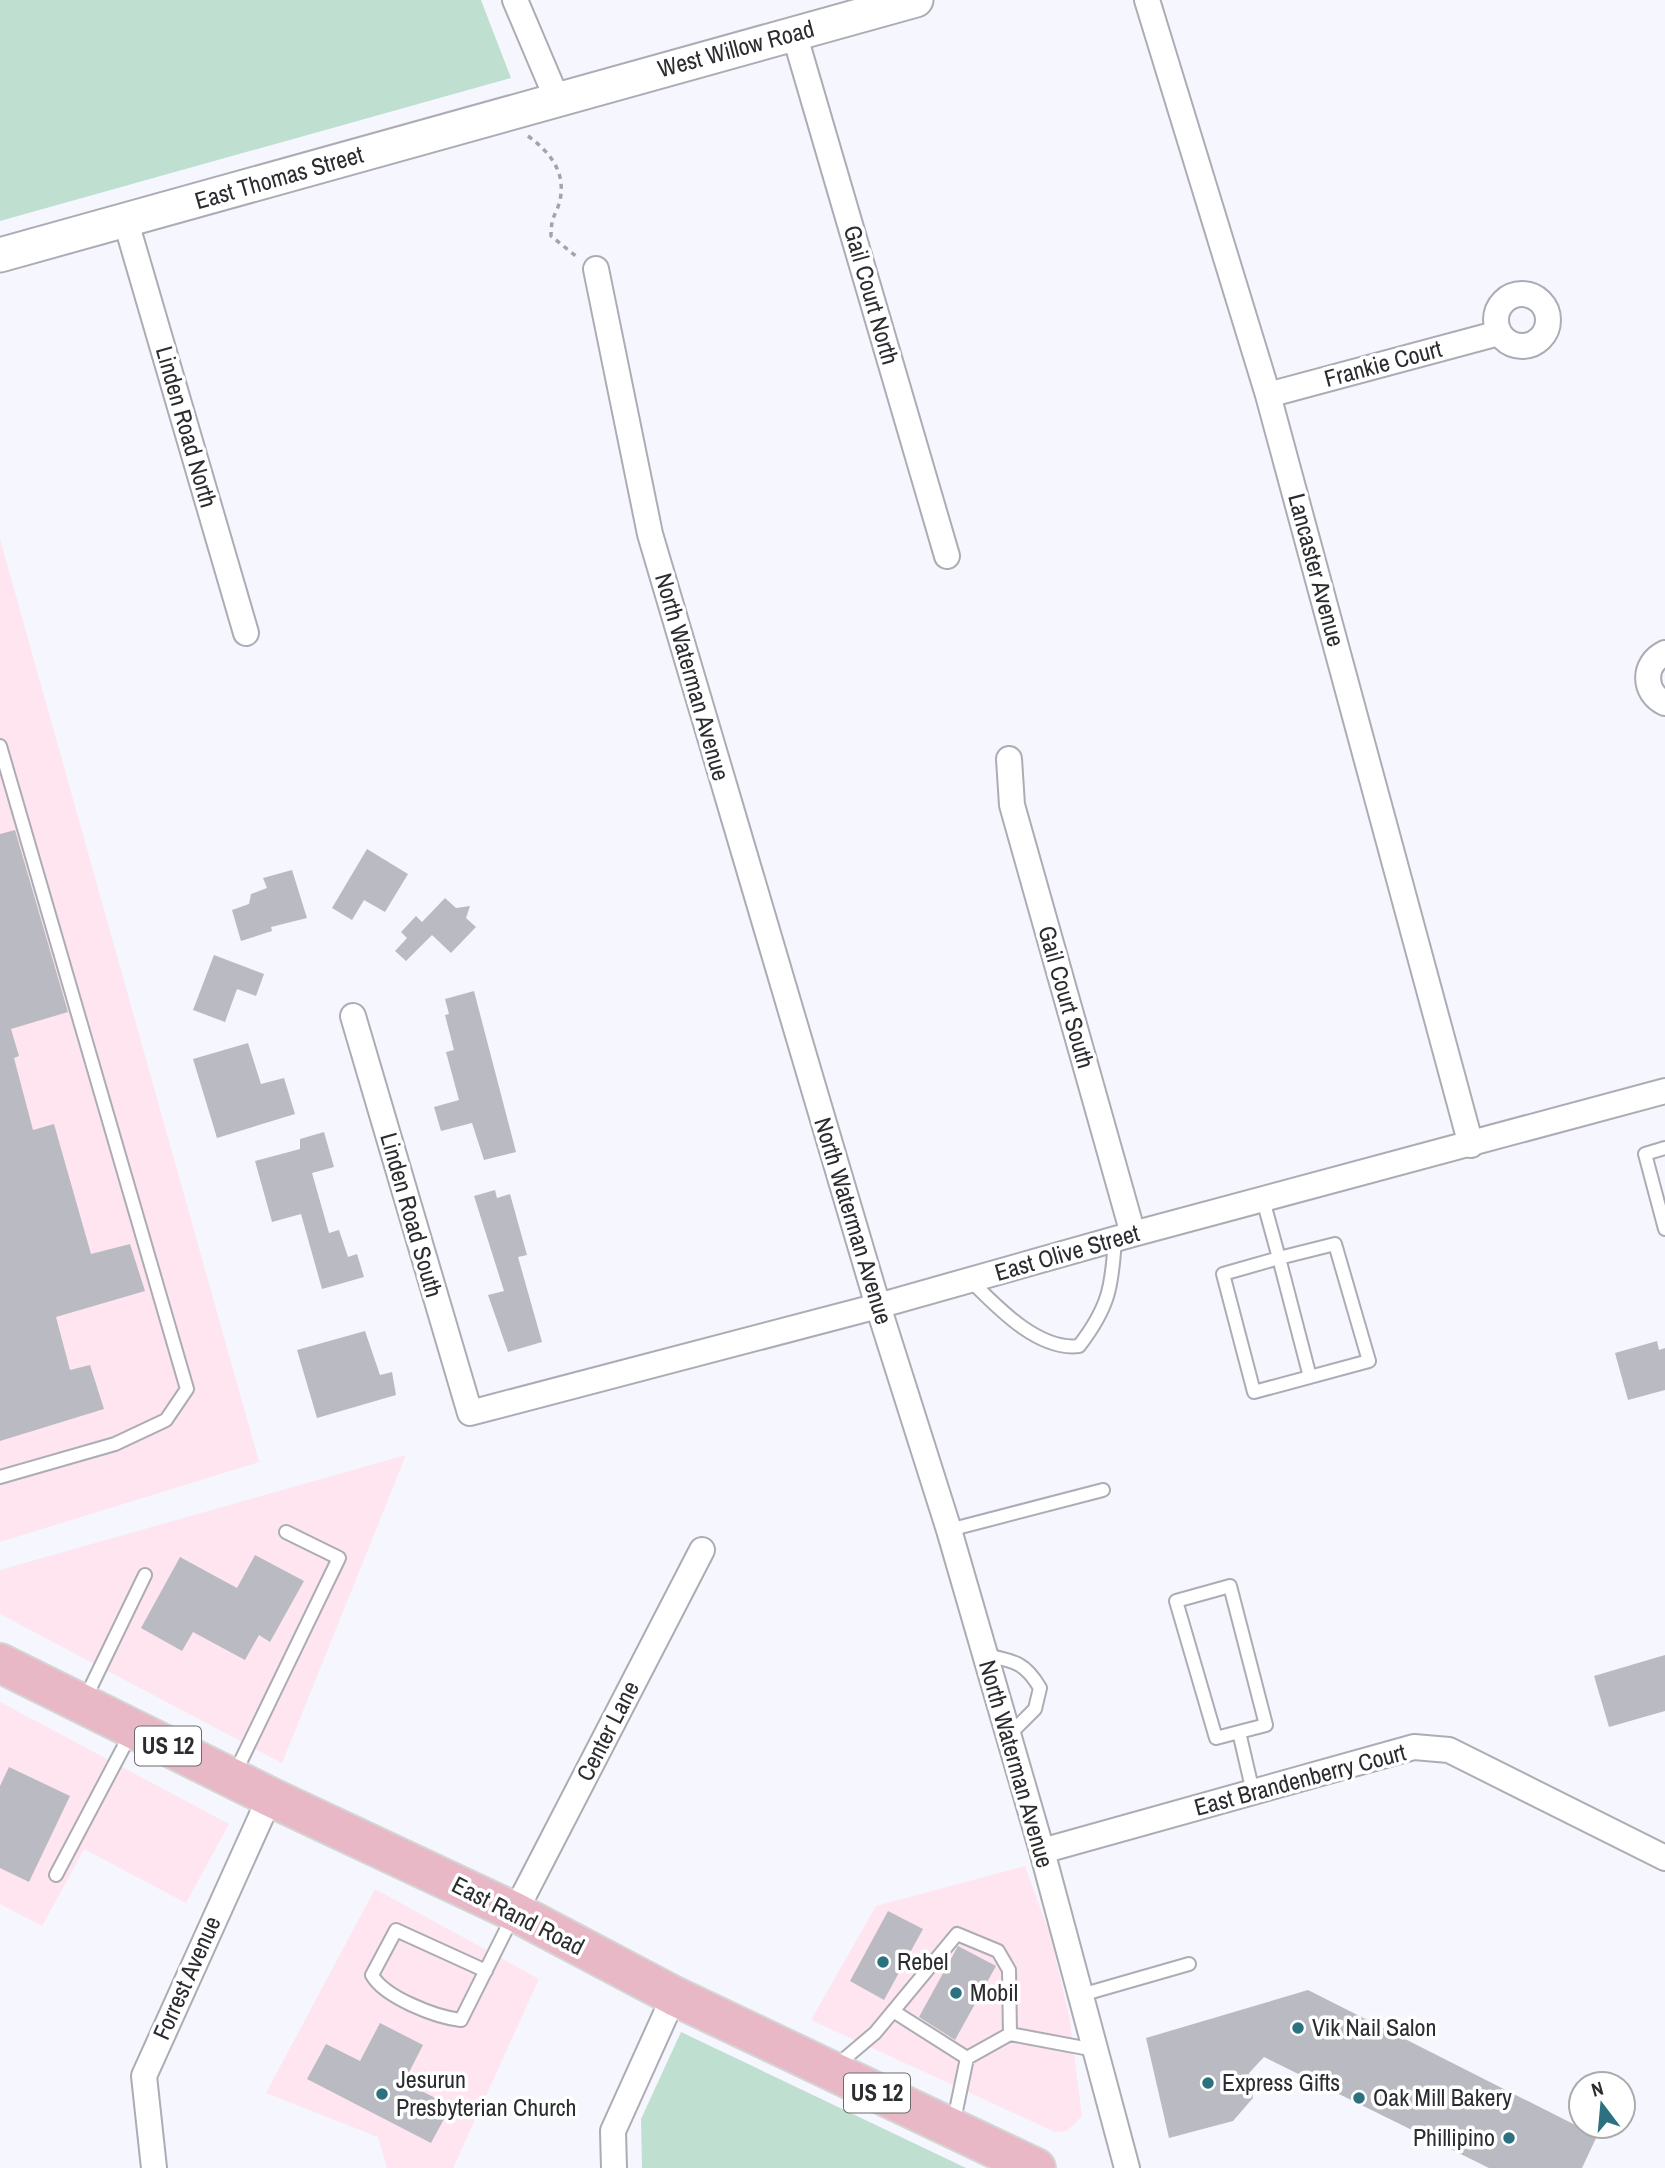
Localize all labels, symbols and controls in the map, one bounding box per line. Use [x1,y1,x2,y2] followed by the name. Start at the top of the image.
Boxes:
[654,12,817,84] street label: West Willow Road
[191,138,367,216] street label: East Thomas Street
[837,221,907,368] street label: Gail Court North
[1320,332,1445,394] street label: Frankie Court
[149,342,225,511] street label: Linden Road North
[1281,490,1353,650] street label: Lancaster Avenue
[648,569,738,784] street label: North Waterman Avenue
[1031,922,1103,1072] street label: Gail Court South
[807,1113,901,1328] street label: North Waterman Avenue
[373,1129,451,1301] street label: Linden Road South
[991,1216,1143,1288] street label: East Olive Street
[972,1656,1062,1871] street label: North Waterman Avenue
[568,1675,646,1786] street label: Center Lane
[135,1726,201,1765] road number: US 12
[1190,1735,1410,1823] street label: East Brandenberry Court
[447,1868,590,1962] street label: East Rand Road
[145,1911,228,2044] street label: Forrest Avenue
[897,1945,948,1977] place label: Rebel
[875,1954,891,1970] marker: Rebel
[970,1976,1018,2008] place label: Mobil
[948,1985,964,2001] marker: Mobil
[1312,2011,1436,2043] place label: Vik Nail Salon
[1290,2020,1306,2036] marker: Vik Nail Salon
[396,2063,576,2123] place label: Jesurun Presbyterian Church
[1222,2066,1340,2098] place label: Express Gifts
[1567,2070,1637,2140] north arrow
[844,2074,910,2112] road number: US 12
[1200,2075,1216,2091] marker: Express Gifts
[1588,2075,1606,2103] text: N
[1373,2081,1512,2113] place label: Oak Mill Bakery
[374,2086,390,2102] marker: Jesurun Presbyterian Church
[1351,2090,1367,2106] marker: Oak Mill Bakery
[1413,2121,1495,2153] place label: Phillipino
[1501,2130,1517,2146] marker: Phillipino

